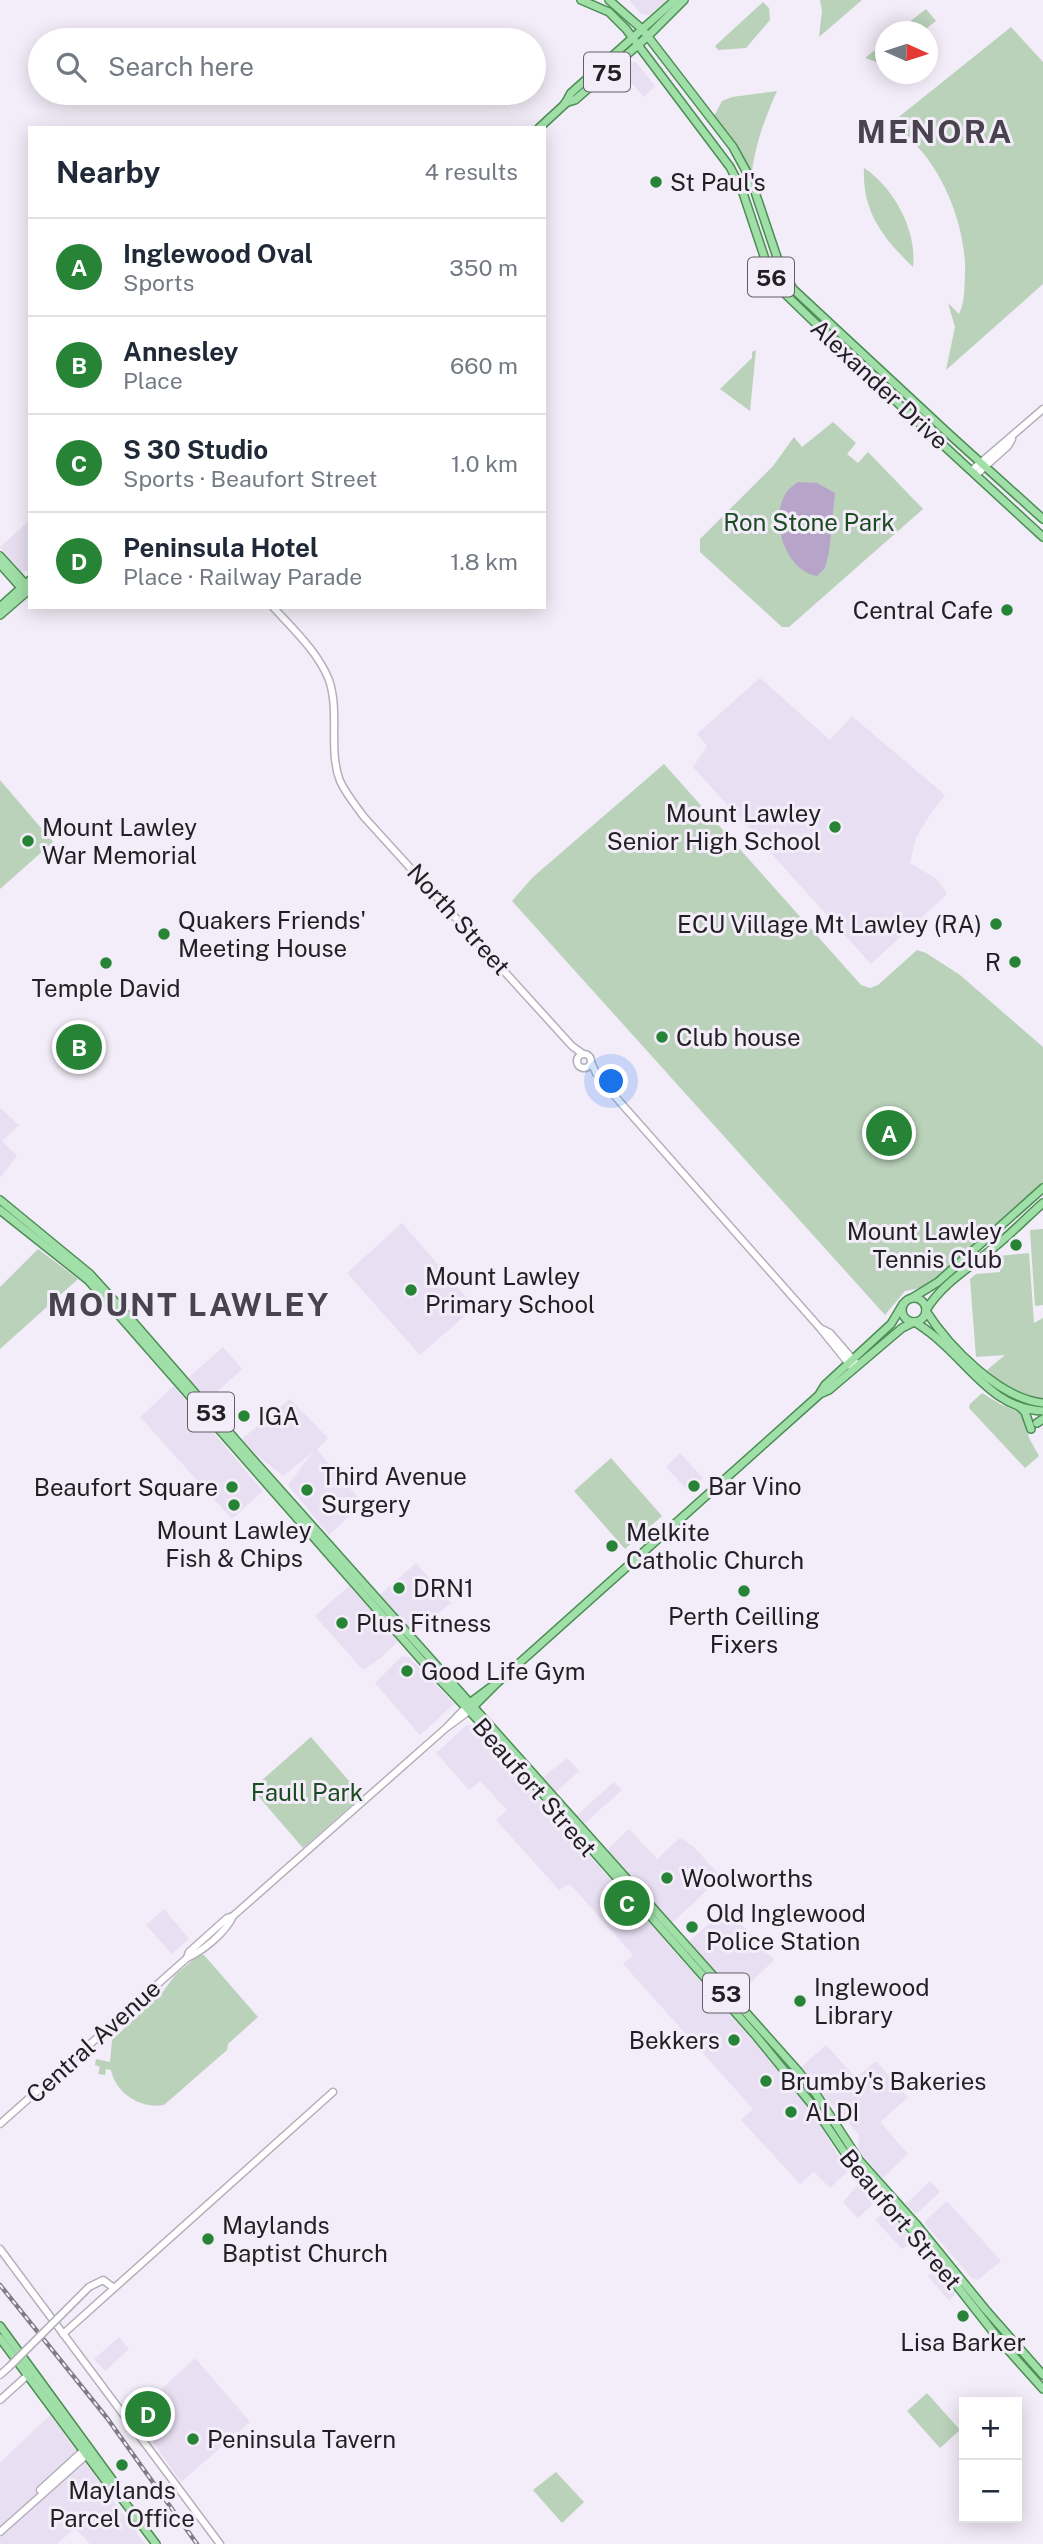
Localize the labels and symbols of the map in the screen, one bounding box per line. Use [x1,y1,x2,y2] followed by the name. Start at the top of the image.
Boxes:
[875,21,938,84] north arrow
[584,53,630,92] road number: 75
[857,113,1013,150] district label: MENORA
[670,168,766,196] place label: St Paul's
[648,174,664,190] marker: St Paul's
[748,258,794,296] road number: 56
[806,313,954,455] street label: Alexander Drive
[723,508,895,536] park label: Ron Stone Park
[853,596,993,624] place label: Central Cafe
[999,602,1015,618] marker: Central Cafe
[607,799,821,855] place label: Mount Lawley Senior High School
[42,813,197,869] place label: Mount Lawley War Memorial
[827,819,843,835] marker: Mount Lawley Senior High School
[20,833,36,849] marker: Mount Lawley War Memorial
[402,858,516,980] street label: North Street
[178,906,366,962] place label: Quakers Friends' Meeting House
[677,910,982,938] place label: ECU Village Mt Lawley (RA)
[988,916,1004,932] marker: ECU Village Mt Lawley (RA)
[156,926,172,942] marker: Quakers Friends' Meeting House
[985,948,1001,976] place label: R
[1007,954,1023,970] marker: R
[98,955,114,971] marker: Temple David
[31,974,181,1002] place label: Temple David
[56,1021,102,1073] pin: B
[676,1023,801,1051] place label: Club house
[654,1029,670,1045] marker: Club house
[594,1064,628,1098] your location
[866,1107,912,1159] pin: A
[847,1217,1002,1273] place label: Mount Lawley Tennis Club
[1008,1237,1024,1253] marker: Mount Lawley Tennis Club
[425,1262,595,1318] place label: Mount Lawley Primary School
[403,1282,419,1298] marker: Mount Lawley Primary School
[48,1286,330,1323] district label: MOUNT LAWLEY
[188,1392,234,1432] road number: 53
[258,1402,300,1430] place label: IGA
[236,1408,252,1424] marker: IGA
[321,1462,467,1518] place label: Third Avenue Surgery
[708,1472,802,1500] place label: Bar Vino
[34,1473,218,1501] place label: Beaufort Square
[686,1478,702,1494] marker: Bar Vino
[224,1479,240,1495] marker: Beaufort Square
[299,1482,315,1498] marker: Third Avenue Surgery
[226,1497,242,1513] marker: Mount Lawley Fish & Chips
[156,1516,312,1572] place label: Mount Lawley Fish & Chips
[626,1518,804,1574] place label: Melkite Catholic Church
[604,1538,620,1554] marker: Melkite Catholic Church
[413,1574,474,1602] place label: DRN1
[391,1580,407,1596] marker: DRN1
[736,1583,752,1599] marker: Perth Ceilling Fixers
[668,1602,820,1658] place label: Perth Ceilling Fixers
[356,1609,491,1637] place label: Plus Fitness
[334,1615,350,1631] marker: Plus Fitness
[421,1657,586,1685] place label: Good Life Gym
[399,1663,415,1679] marker: Good Life Gym
[467,1712,603,1862] street label: Beaufort Street
[251,1778,363,1806] park label: Faull Park
[681,1864,813,1892] place label: Woolworths
[659,1870,675,1886] marker: Woolworths
[604,1877,650,1929] pin: C
[706,1899,866,1955] place label: Old Inglewood Police Station
[684,1919,700,1935] marker: Old Inglewood Police Station
[814,1973,930,2029] place label: Inglewood Library
[20,1974,166,2108] street label: Central Avenue
[703,1974,749,2012] road number: 53
[792,1993,808,2009] marker: Inglewood Library
[629,2026,720,2054] place label: Bekkers
[726,2032,742,2048] marker: Bekkers
[780,2067,986,2095] place label: Brumby's Bakeries
[758,2073,774,2089] marker: Brumby's Bakeries
[805,2098,859,2126] place label: ALDI
[783,2104,799,2120] marker: ALDI
[834,2143,968,2295] street label: Beaufort Street
[222,2211,388,2267] place label: Maylands Baptist Church
[200,2231,216,2247] marker: Maylands Baptist Church
[955,2308,971,2324] marker: Lisa Barker
[900,2328,1026,2356] place label: Lisa Barker
[125,2388,171,2440] pin: D
[207,2425,396,2453] place label: Peninsula Tavern
[185,2431,201,2447] marker: Peninsula Tavern
[114,2457,130,2473] marker: Maylands Parcel Office
[49,2476,195,2532] place label: Maylands Parcel Office

